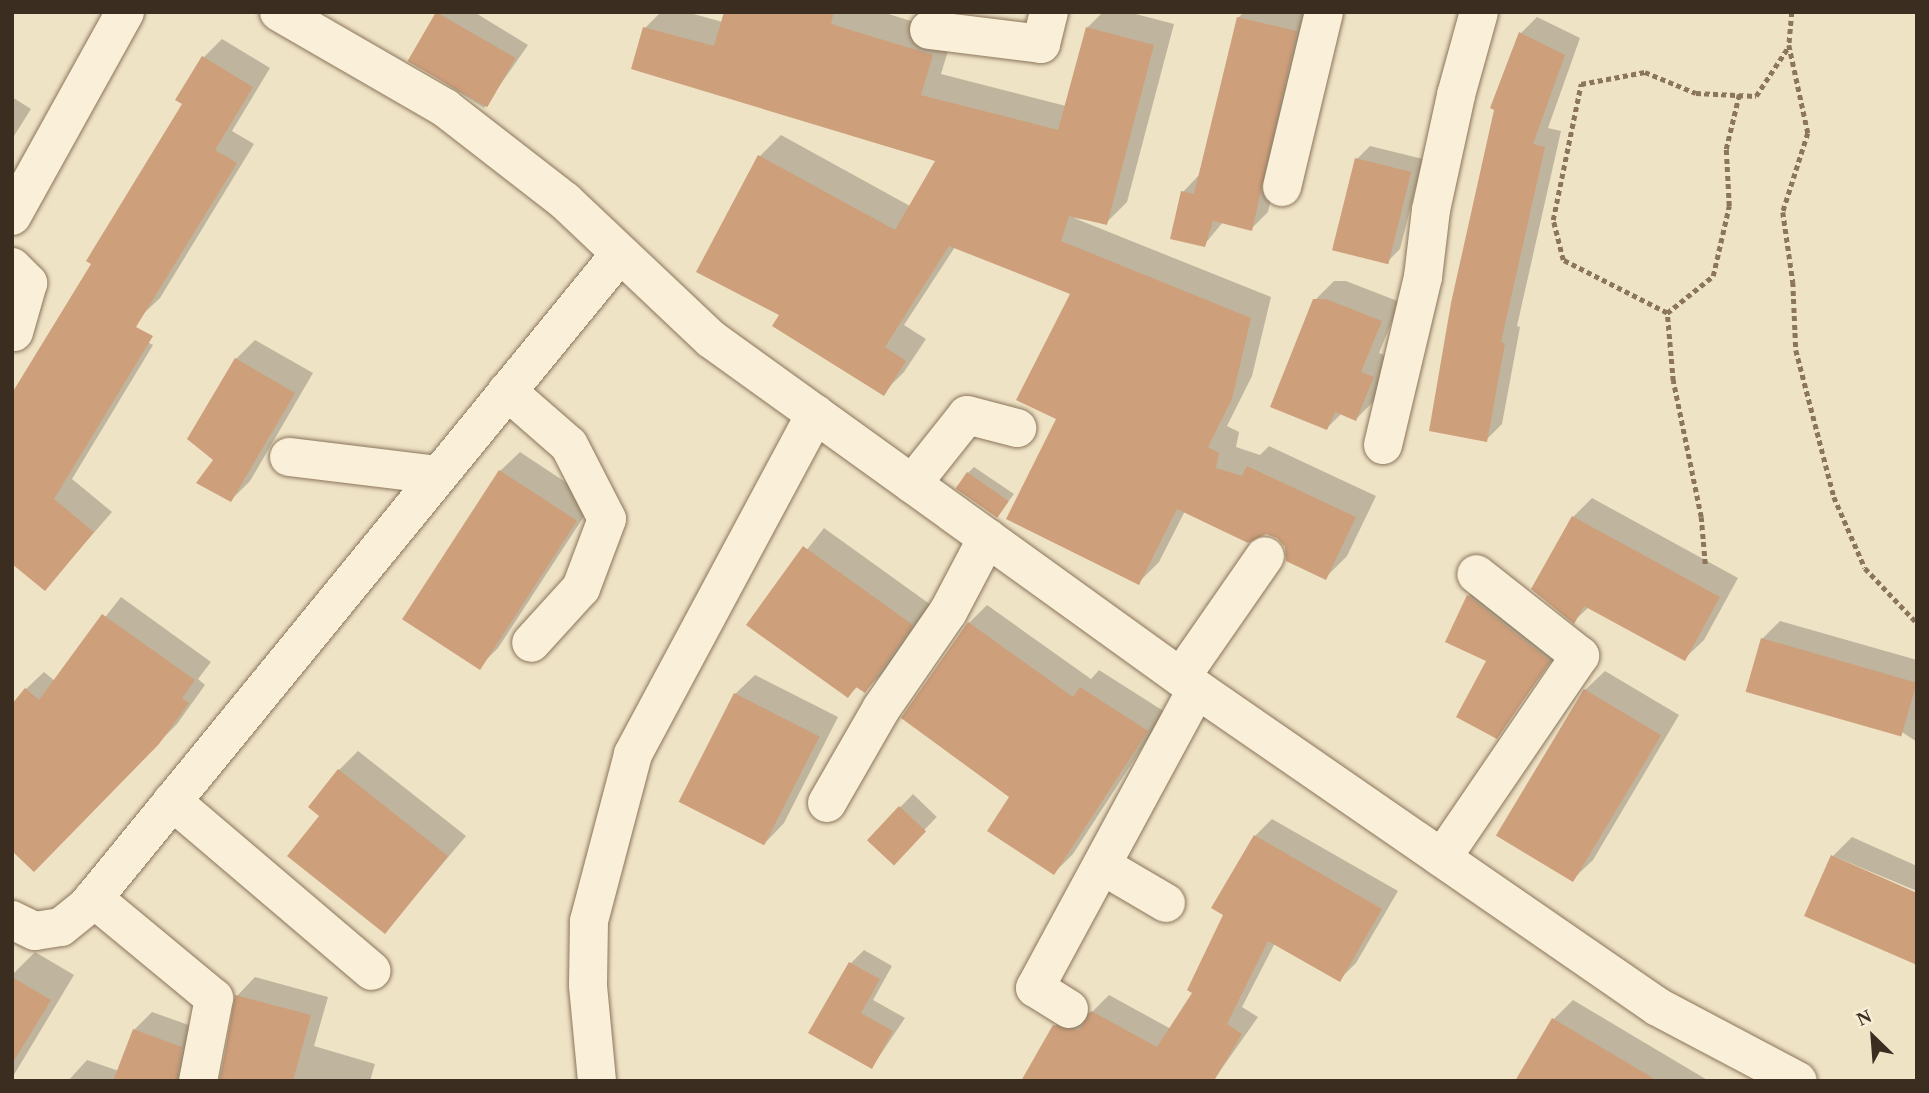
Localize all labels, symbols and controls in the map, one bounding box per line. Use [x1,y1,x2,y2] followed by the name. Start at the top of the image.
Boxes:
[1838,1002,1908,1072] north arrow
[1853,1005,1875,1030] text: N

